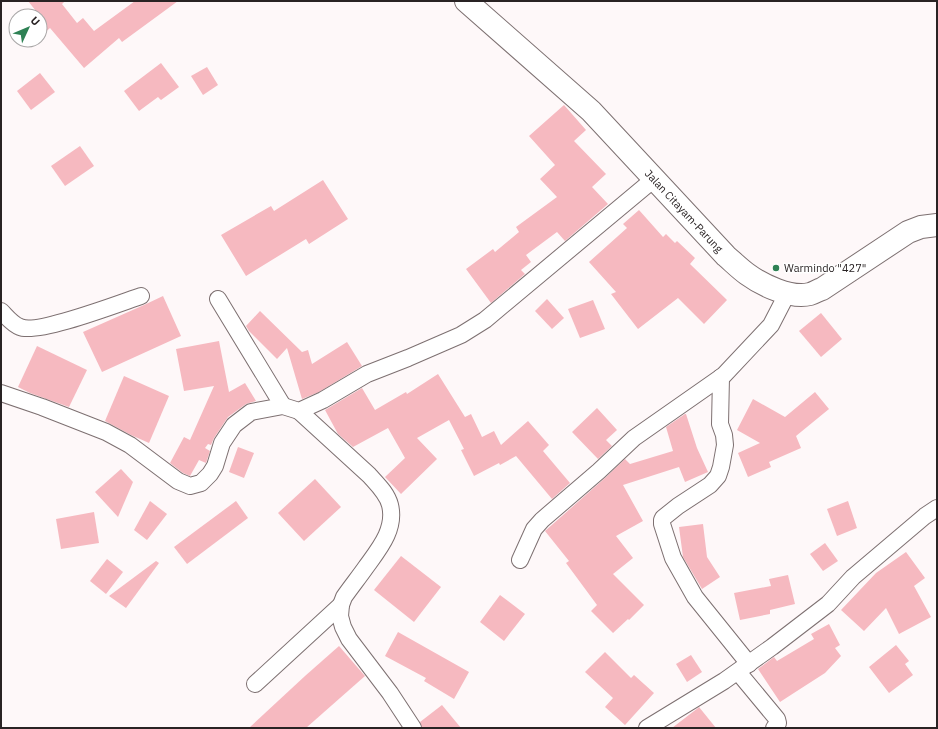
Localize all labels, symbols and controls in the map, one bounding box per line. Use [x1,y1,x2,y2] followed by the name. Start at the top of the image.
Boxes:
[8,8,48,48] north arrow
[28,13,43,29] text: U
[642,167,726,256] street label: Jalan Citayam-Parung
[784,261,866,275] place label: Warmindo "427"
[771,263,781,273] marker: Warmindo "427"

